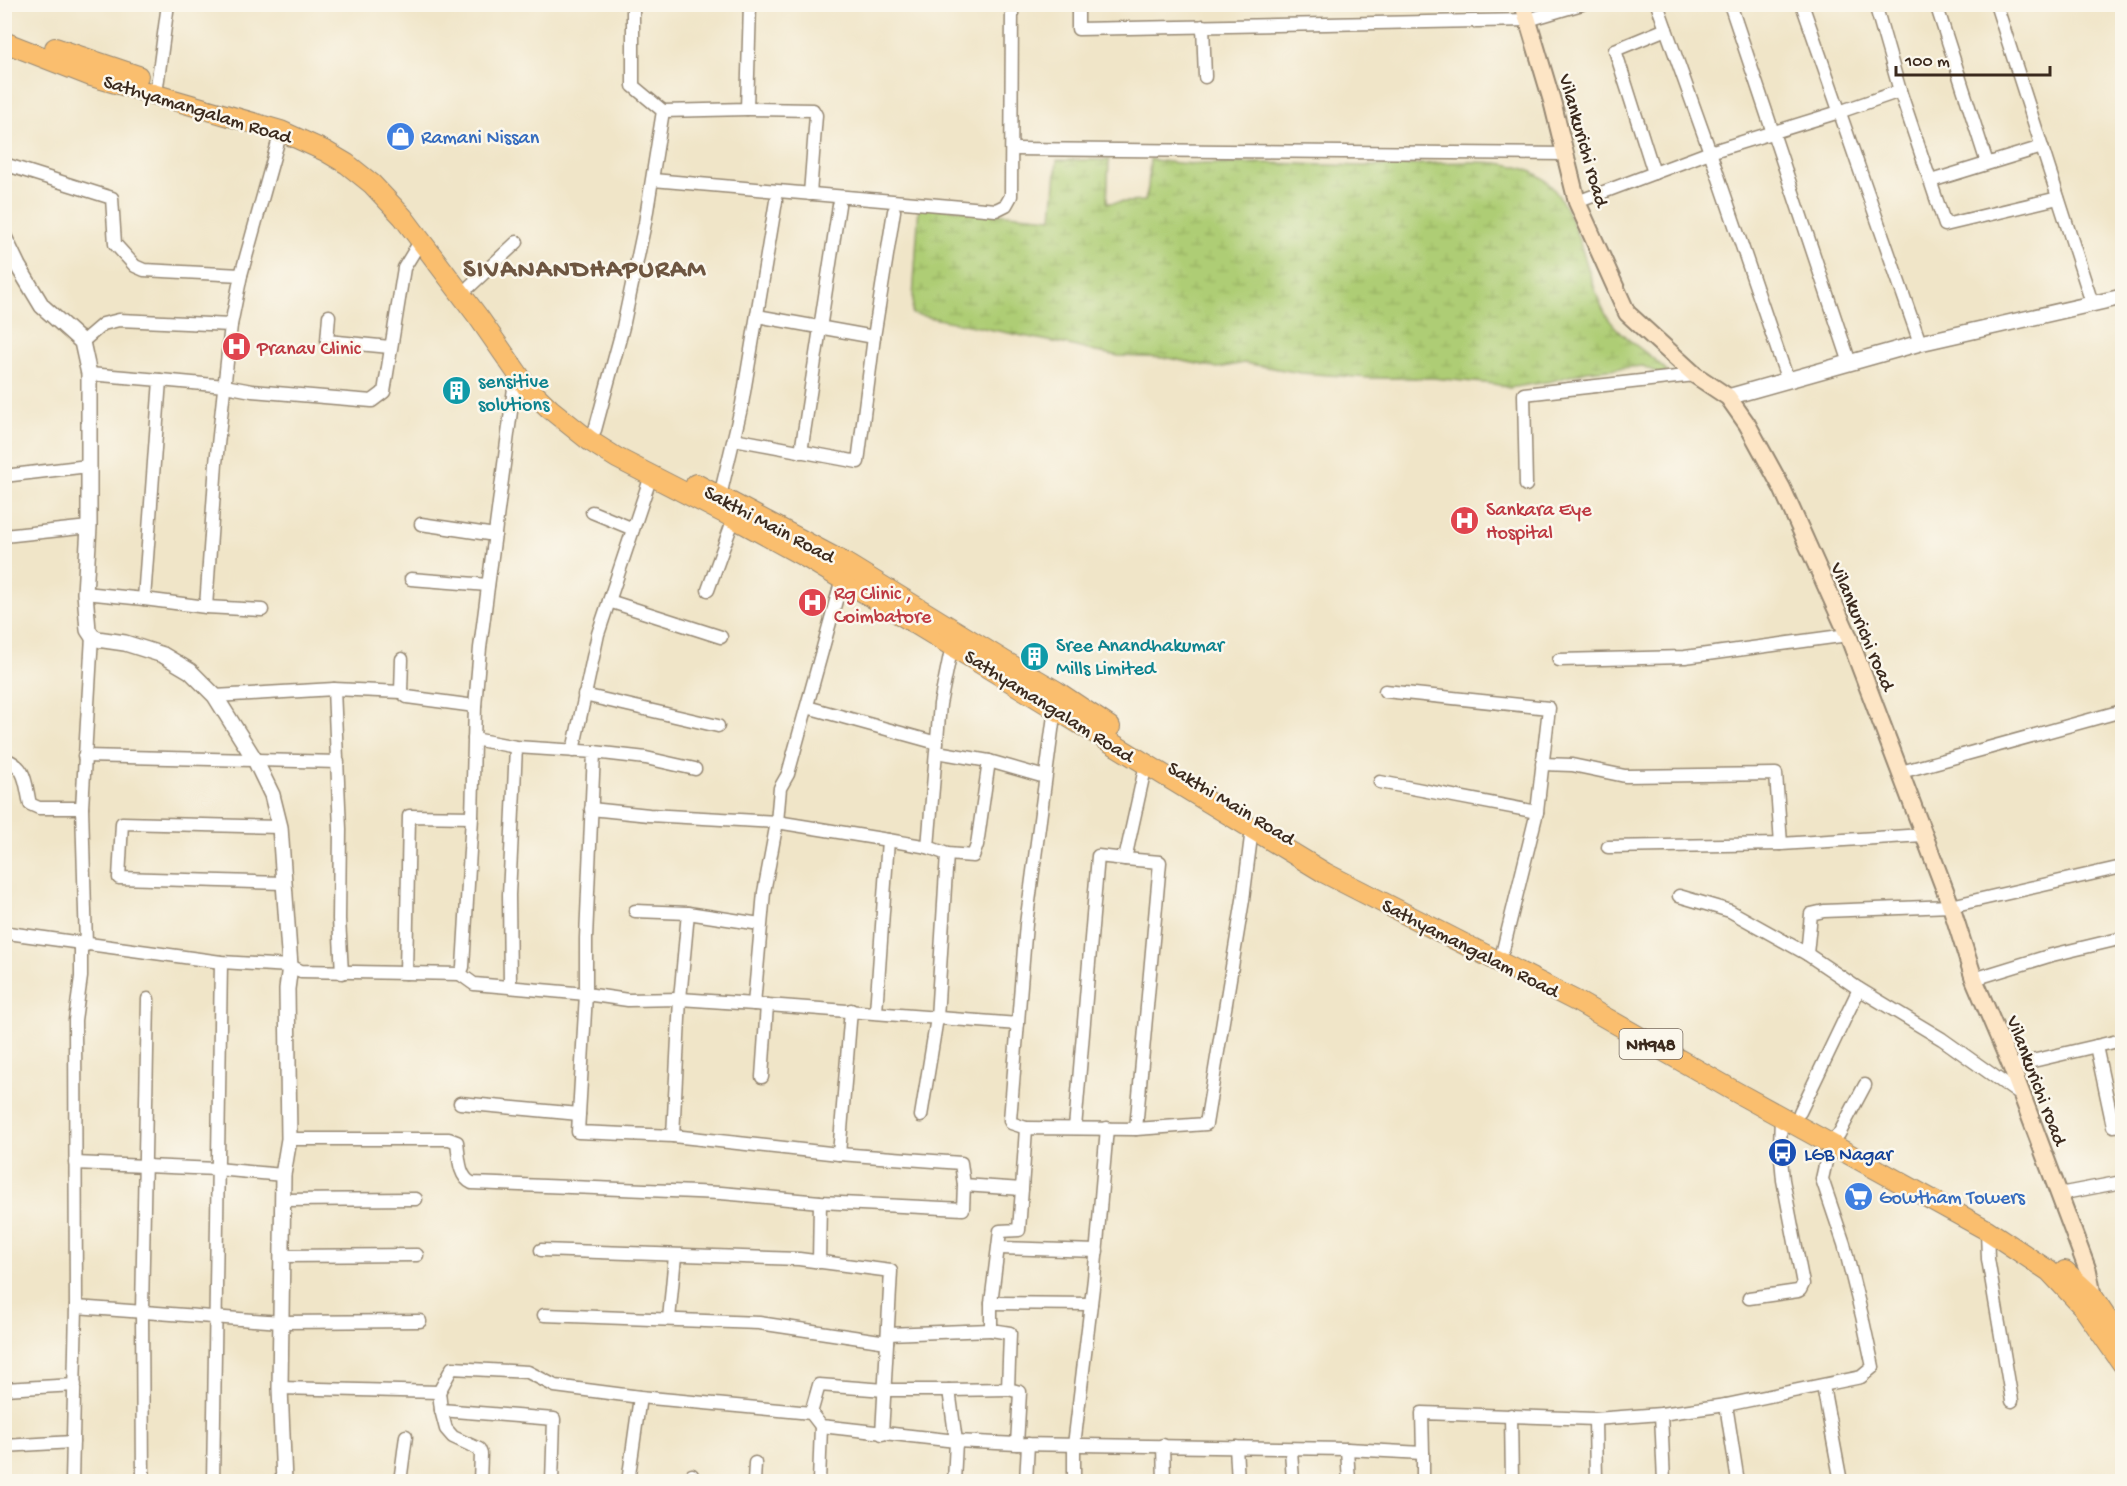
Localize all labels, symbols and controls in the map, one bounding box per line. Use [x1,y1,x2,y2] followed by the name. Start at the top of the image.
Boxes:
[1896,39,2050,77] scale bar
[1904,52,1950,73] text: 100 m
[1551,71,1612,212] street label: Vilankurichi road
[100,72,296,152] street label: Sathyamangalam Road
[384,120,416,152] shop icon: Ramani Nissan
[421,128,540,151] place label: Ramani Nissan
[463,256,707,287] district label: SIVANANDHAPURAM
[220,331,252,363] hospital icon: Pranav Clinic
[256,339,362,362] place label: Pranav Clinic
[478,372,550,418] place label: sensitive solutions
[441,375,473,407] building icon: sensitive solutions
[699,482,840,571] street label: Sakthi Main Road
[1486,500,1592,546] place label: Sankara Eye Hospital
[1449,504,1481,536] hospital icon: Sankara Eye Hospital
[1823,559,1899,697] street label: Vilankurichi road
[834,584,932,630] place label: Rg Clinic , Coimbatore
[797,587,829,619] hospital icon: Rg Clinic , Coimbatore
[1056,636,1226,682] place label: Sree Anandhakumar Mills Limited
[1019,640,1051,672] building icon: Sree Anandhakumar Mills Limited
[959,646,1139,771] street label: Sathyamangalam Road
[1162,758,1300,853] street label: Sakthi Main Road
[1377,895,1564,1006] street label: Sathyamangalam Road
[1999,1012,2071,1151] street label: Vilankurichi road
[1620,1029,1682,1059] road number: NH948
[1767,1137,1799,1169] bus stop icon: LGB Nagar
[1804,1145,1895,1168] place label: LGB Nagar
[1842,1180,1874,1212] supermarket icon: Gowtham Towers
[1879,1188,2025,1211] place label: Gowtham Towers

